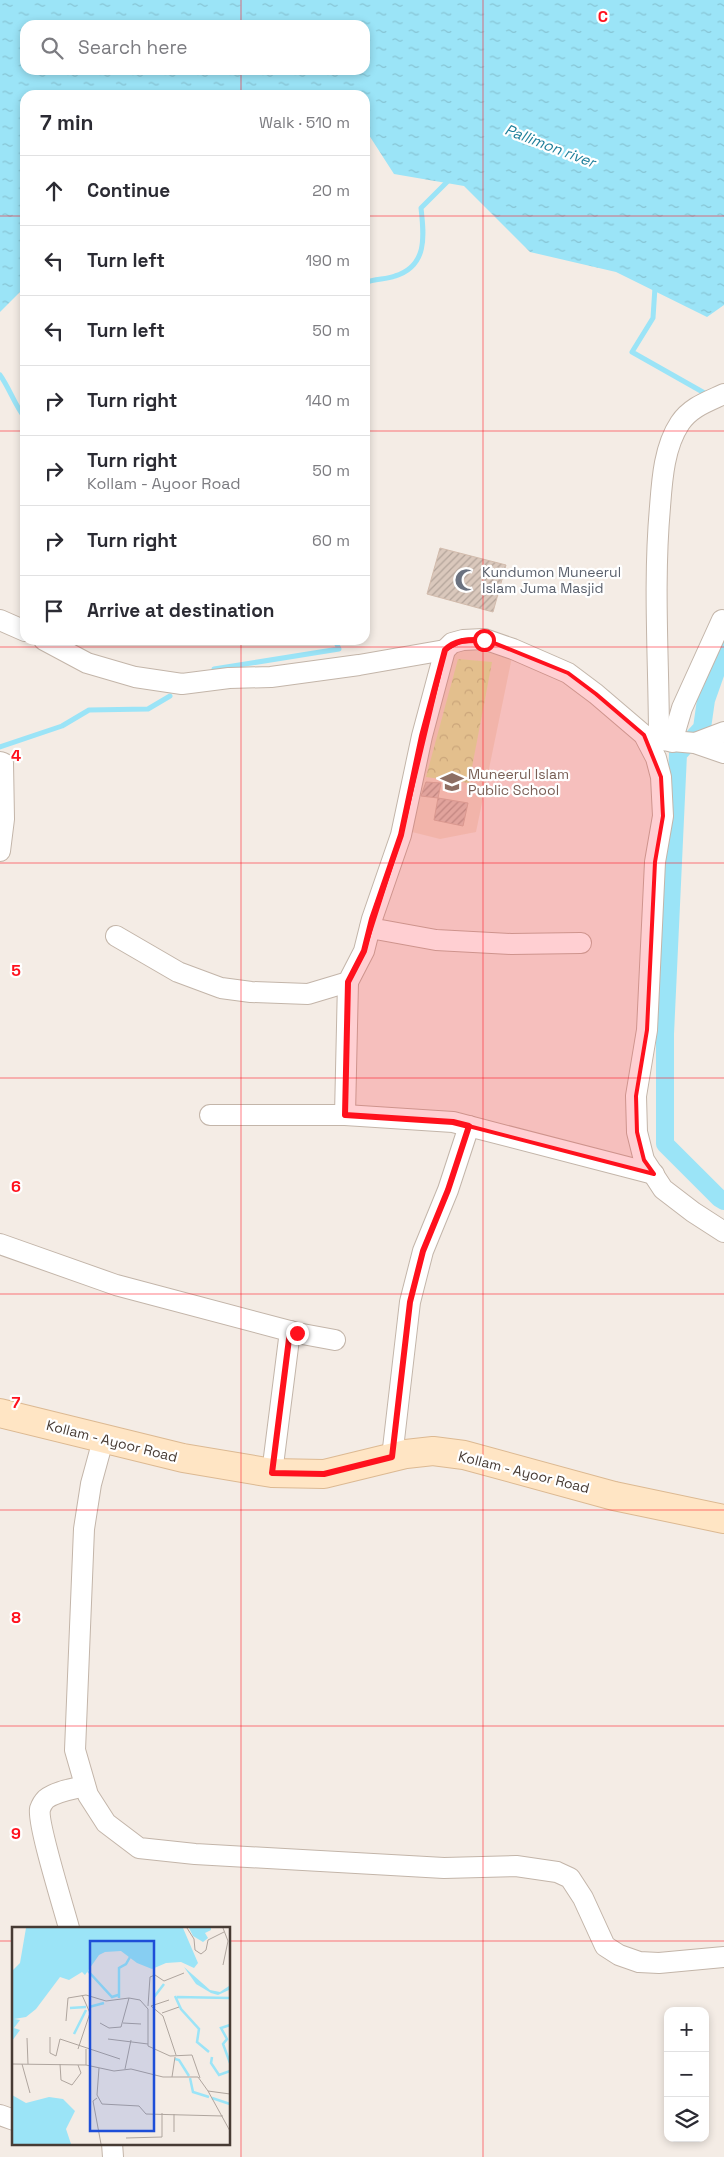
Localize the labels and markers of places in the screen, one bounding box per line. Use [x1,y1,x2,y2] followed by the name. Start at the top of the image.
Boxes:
[482,563,621,597] place label: Kundumon Muneerul Islam Juma Masjid
[453,567,479,593] mosque icon: Kundumon Muneerul Islam Juma Masjid
[468,765,569,799] place label: Muneerul Islam Public School
[439,769,465,795] school or university icon: Muneerul Islam Public School

